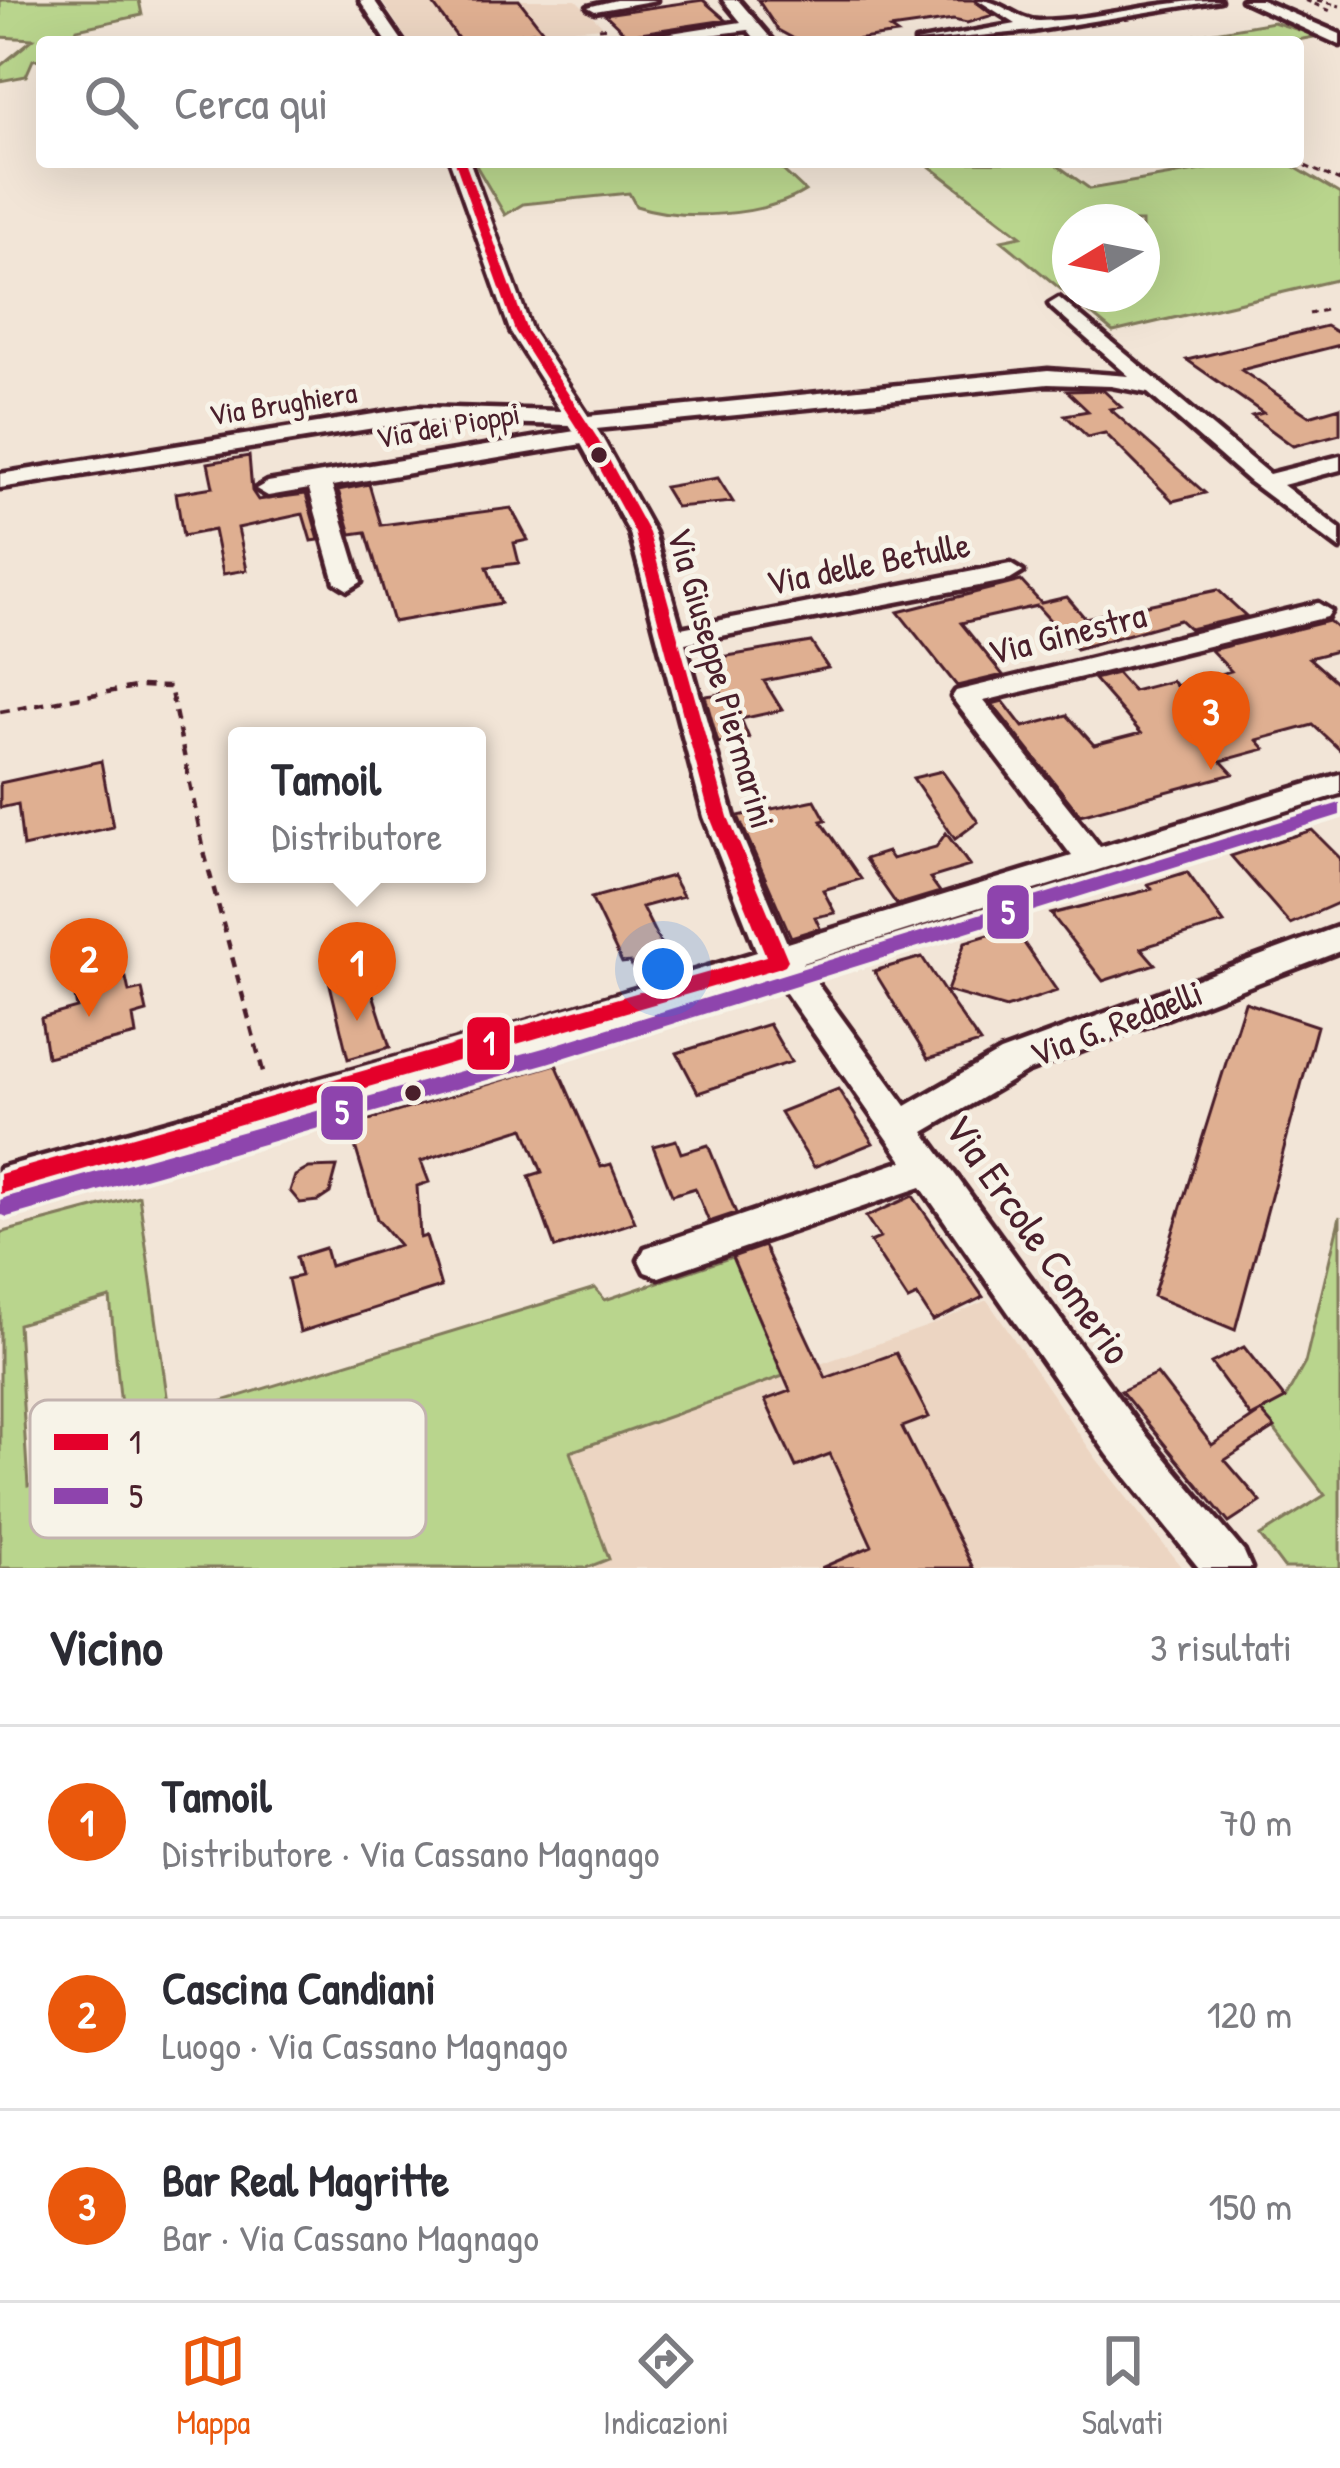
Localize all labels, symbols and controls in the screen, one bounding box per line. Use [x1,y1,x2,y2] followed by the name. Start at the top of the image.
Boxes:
[36,36,1304,168] search box
[78,69,144,135] icon: search
[174,72,328,133] text: Cerca qui
[1052,204,1160,312] north arrow
[206,372,360,434] street label: Via Brughiera
[373,393,523,457] street label: Via dei Pioppi
[588,444,610,466] unlabelled marker
[762,519,974,606] street label: Via delle Betulle
[656,522,789,834] street label: Via Giuseppe Piermarini
[983,589,1151,676] street label: Via Ginestra
[1172,671,1250,770] pin: 3
[228,727,486,883] popup
[272,748,381,809] text: Tamoil
[272,809,442,862] text: Distributore
[985,883,1031,941] line badge: 5
[1001,890,1015,934] text: 5
[50,918,128,1017] pin: 2
[318,922,396,1021] pin: 1
[633,939,693,999] your location
[1023,967,1209,1078] street label: Via G. Redaelli
[465,1015,512,1072] line badge: 1
[483,1021,495,1065] text: 1
[402,1082,424,1104] unlabelled marker
[319,1084,365,1142] line badge: 5
[335,1090,349,1134] text: 5
[932,1103,1147,1375] street label: Via Ercole Comerio
[30,1400,426,1538] legend
[129,1420,141,1464] text: 1
[129,1474,143,1518] text: 5
[48,1612,163,1681] text: Vicino
[1150,1620,1292,1673] text: 3 risultati
[162,1765,272,1826] text: Tamoil
[80,1795,94,1848] text: 1
[1220,1795,1292,1848] text: 70 m
[162,1826,660,1879] text: Distributore · Via Cassano Magnago
[162,1957,436,2018] text: Cascina Candiani
[78,1987,96,2040] text: 2
[1207,1987,1292,2040] text: 120 m
[162,2018,568,2071] text: Luogo · Via Cassano Magnago
[162,2149,449,2210] text: Bar Real Magritte
[78,2179,96,2232] text: 3
[1208,2179,1292,2232] text: 150 m
[162,2210,539,2263] text: Bar · Via Cassano Magnago
[176,2328,250,2444] tab: Mappa
[603,2328,729,2444] tab: Indicazioni
[1082,2328,1164,2444] tab: Salvati

